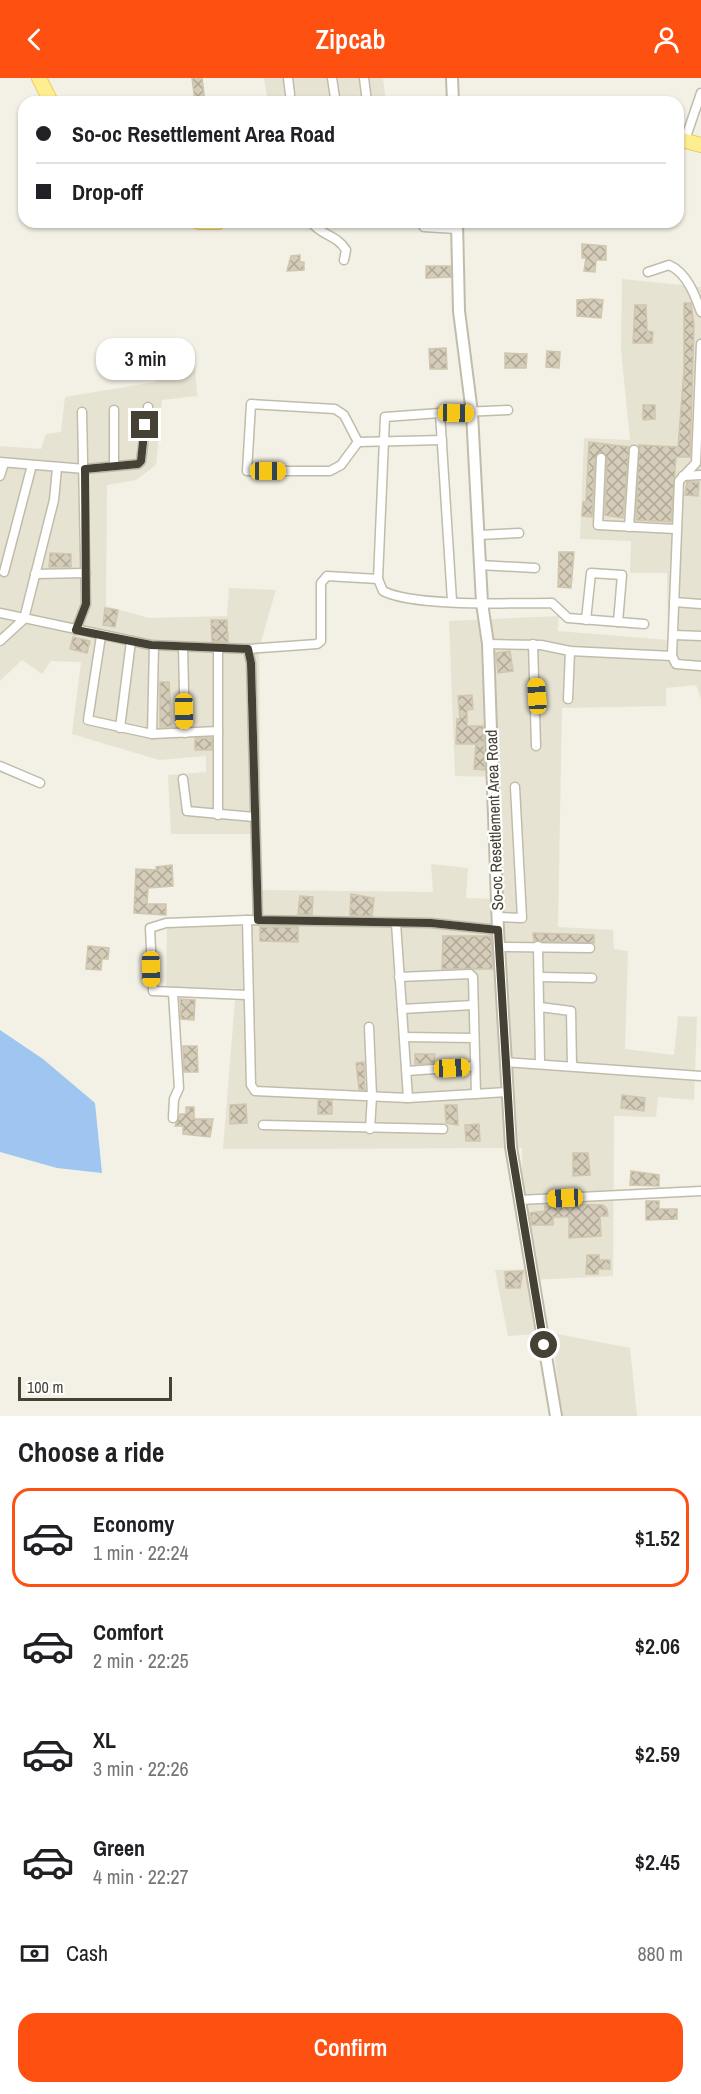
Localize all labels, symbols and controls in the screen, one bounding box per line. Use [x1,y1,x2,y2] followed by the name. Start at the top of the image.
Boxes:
[315,21,386,57] text: Zipcab
[18,23,51,56] icon: back
[650,23,683,56] icon: person
[72,119,335,149] text: So-oc Resettlement Area Road
[72,177,143,207] text: Drop-off
[96,338,195,380] callout: 3 min
[124,345,167,372] text: 3 min
[438,404,474,422] car
[131,411,158,438] route end
[250,462,286,480] car
[527,677,547,715] car
[175,693,193,729] car
[480,729,508,911] street label: So-oc Resettlement Area Road
[142,951,160,987] car
[434,1058,470,1078] car
[547,1188,583,1208] car
[530,1331,557,1358] route start
[18,1374,172,1402] scale bar
[27,1376,63,1398] text: 100 m
[18,1434,164,1470] text: Choose a ride
[93,1509,174,1539] text: Economy
[21,1511,75,1565] icon: car
[635,1523,680,1553] text: $1.52
[93,1539,189,1566] text: 1 min · 22:24
[93,1617,163,1647] text: Comfort
[21,1619,75,1673] icon: car
[635,1631,680,1661] text: $2.06
[93,1647,189,1674] text: 2 min · 22:25
[93,1725,116,1755] text: XL
[21,1727,75,1781] icon: car
[635,1739,680,1769] text: $2.59
[93,1755,189,1782] text: 3 min · 22:26
[93,1833,145,1863] text: Green
[21,1835,75,1889] icon: car
[635,1847,680,1877] text: $2.45
[93,1863,189,1890] text: 4 min · 22:27
[18,1937,51,1970] icon: cash
[66,1938,108,1968] text: Cash
[637,1940,683,1967] text: 880 m
[18,2013,683,2082] button: Confirm

